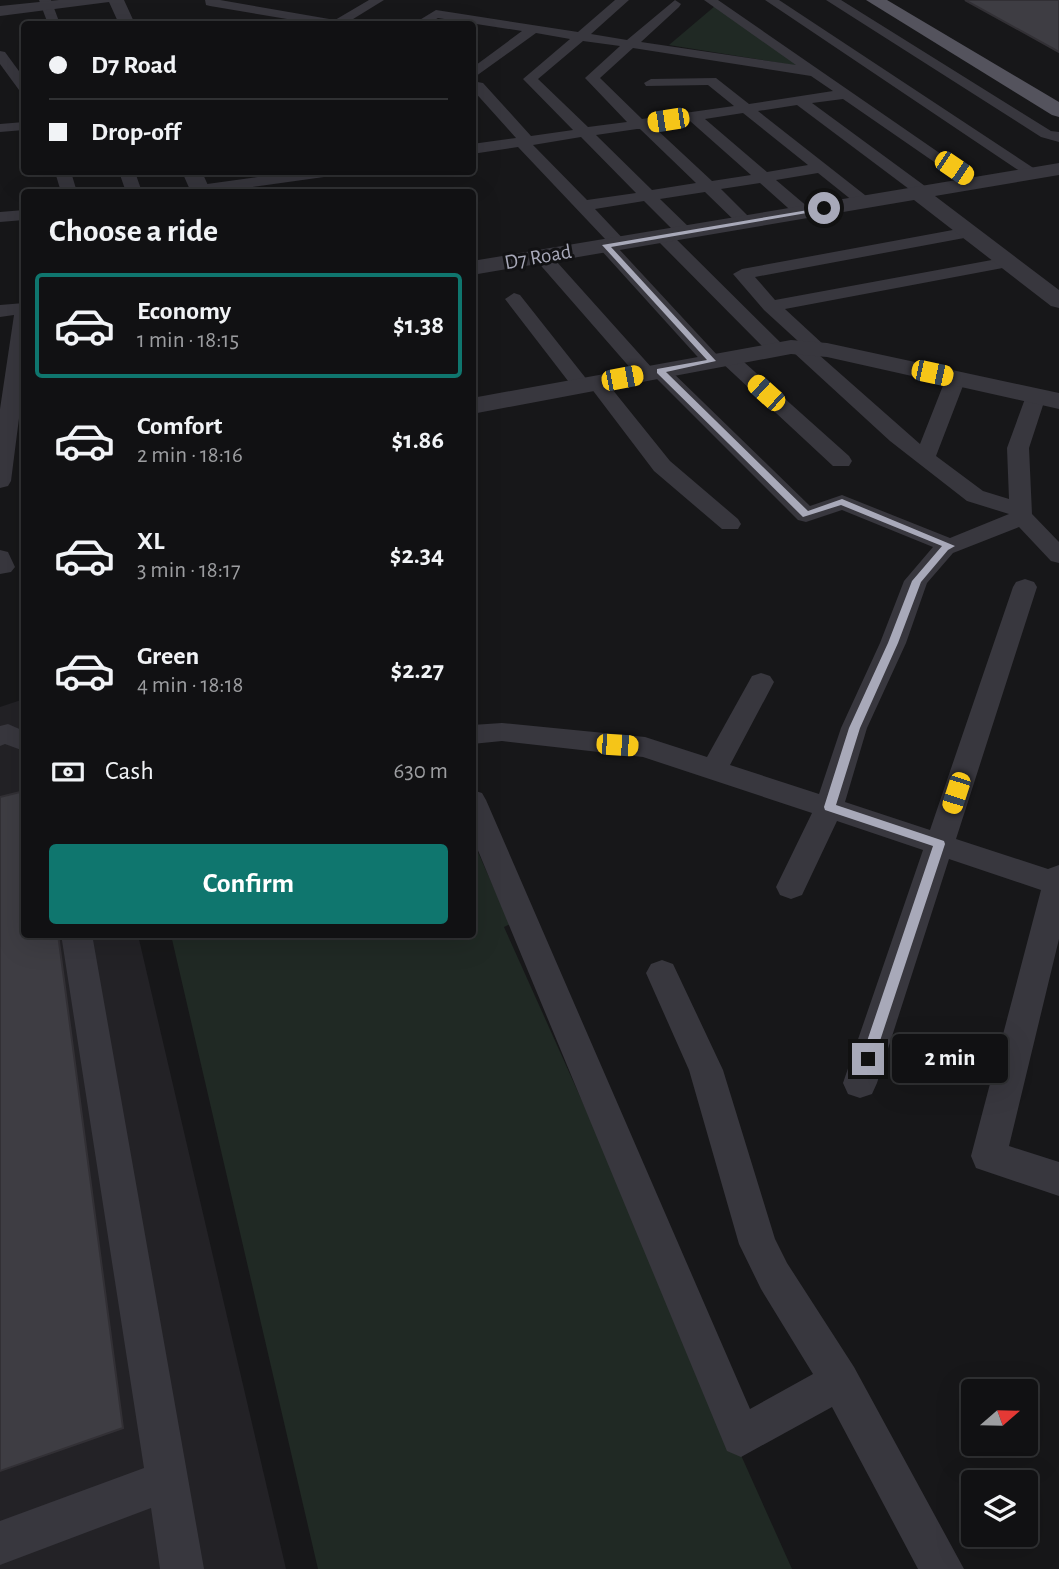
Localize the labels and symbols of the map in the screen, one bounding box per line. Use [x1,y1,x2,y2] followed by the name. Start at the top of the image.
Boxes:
[646,106,691,134] car
[931,148,978,188] car
[808,192,840,224] route start
[503,241,573,273] street label: D7 Road
[910,358,955,388] car
[600,364,645,392] car
[744,371,789,415] car
[596,733,639,757] car
[940,770,973,816] car
[892,1034,1008,1084] callout: 2 min
[852,1043,884,1075] route end
[961,1379,1038,1456] north arrow

